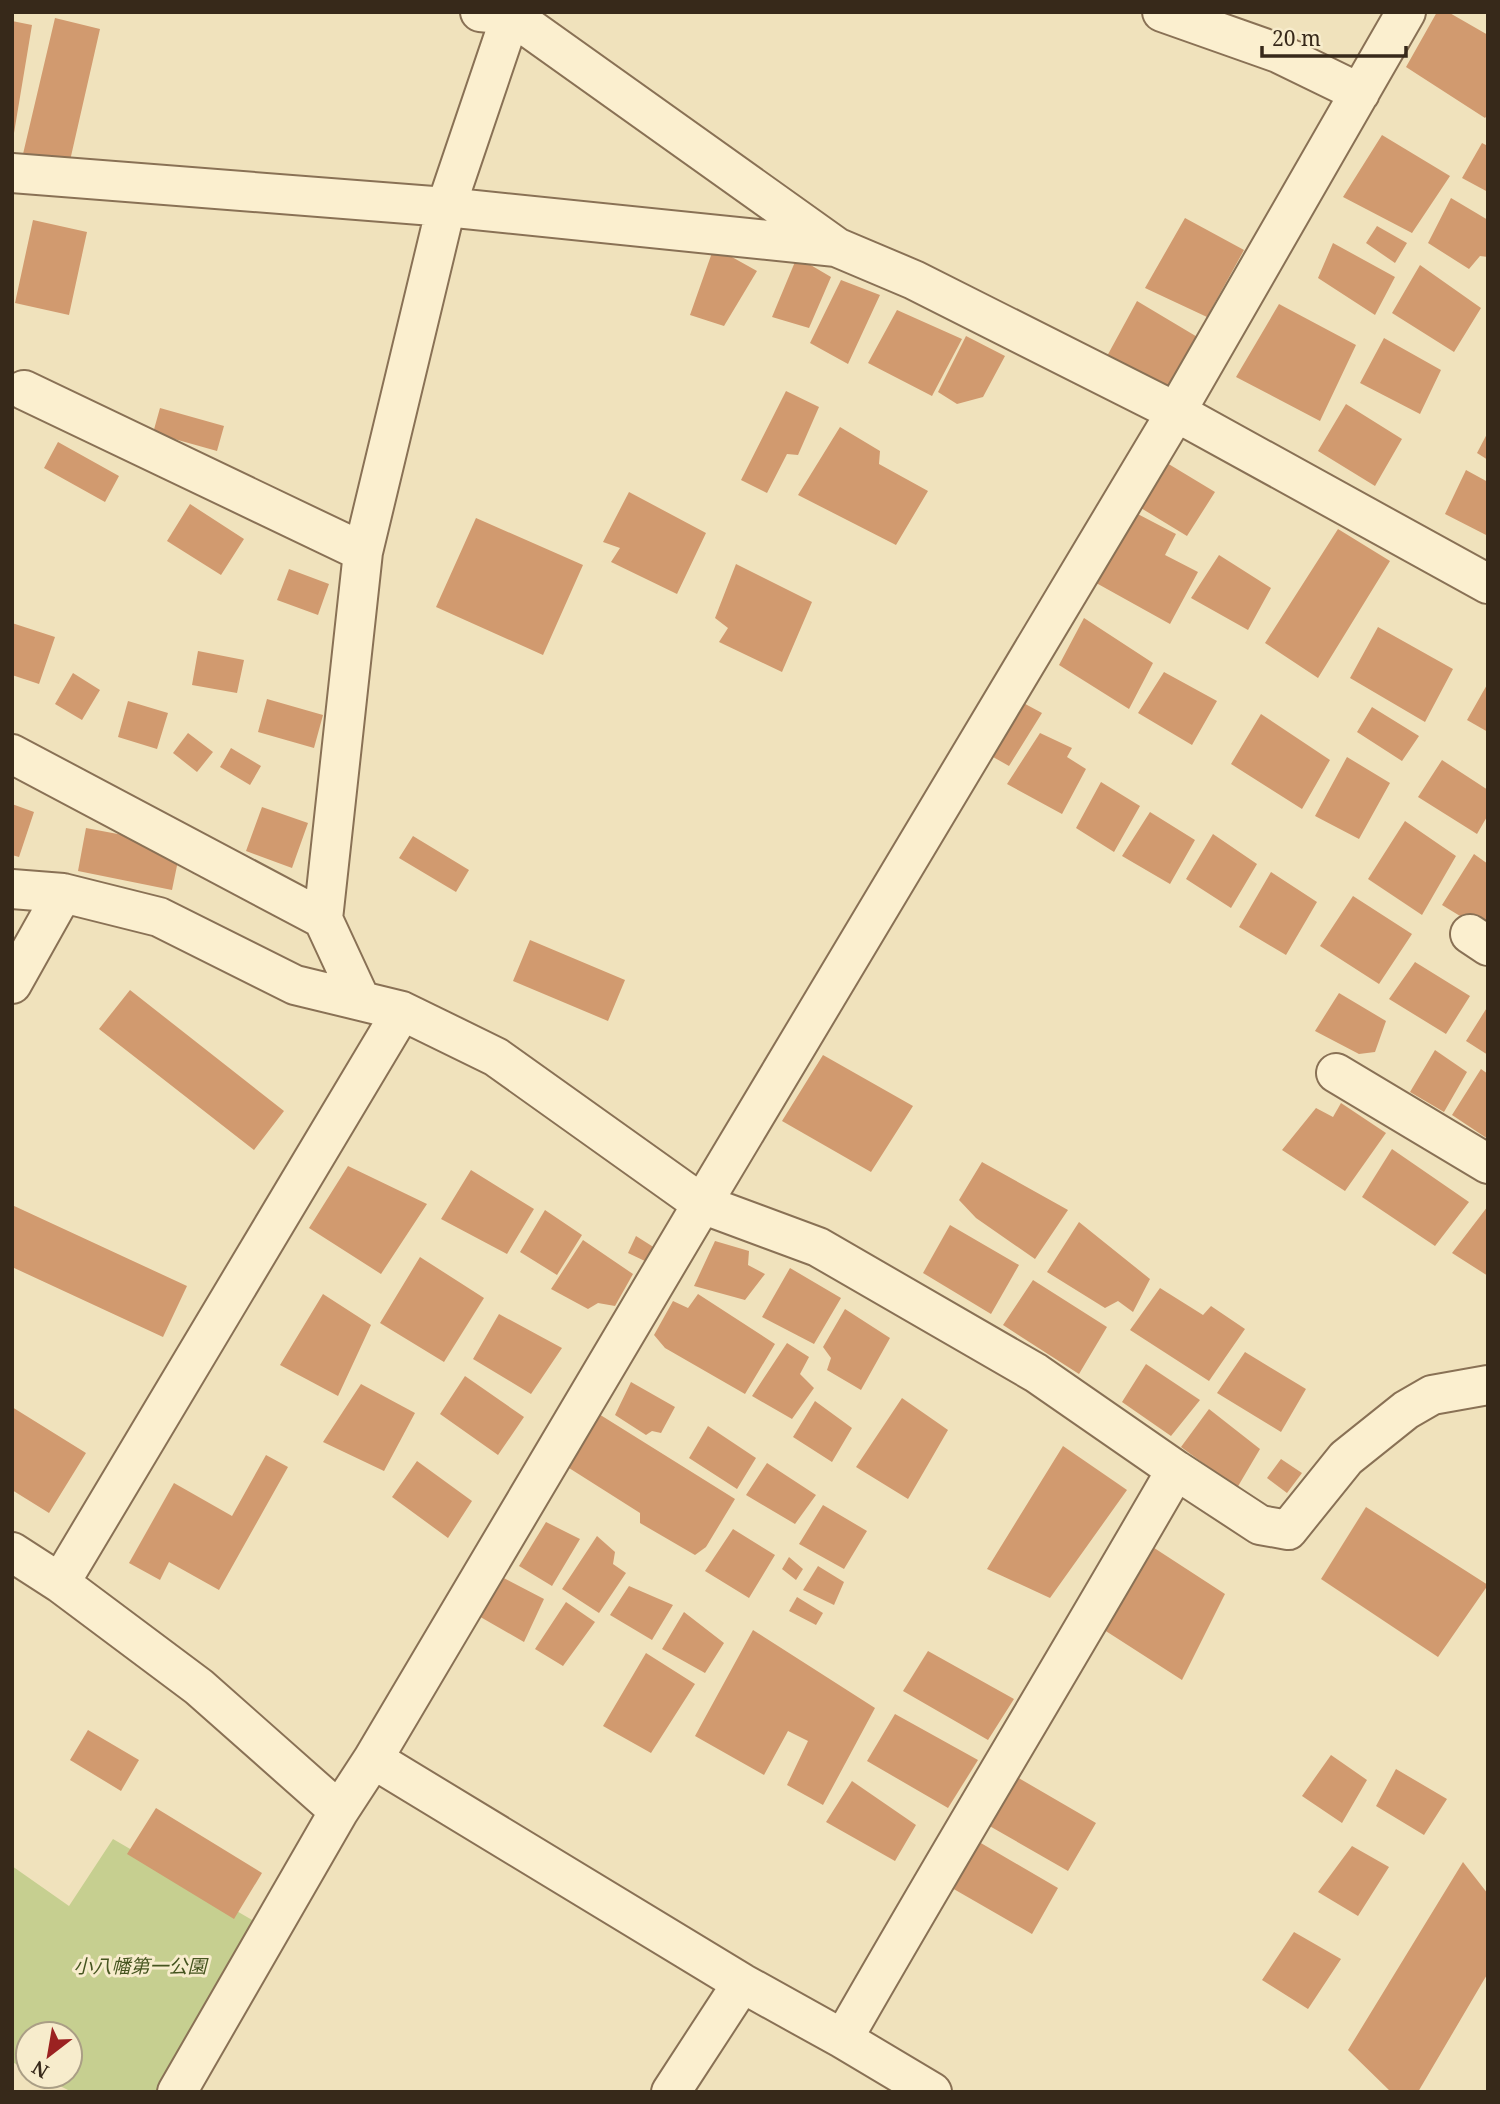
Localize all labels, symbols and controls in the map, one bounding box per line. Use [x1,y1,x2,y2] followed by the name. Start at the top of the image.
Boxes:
[1262,14,1406,58] scale bar
[1272,24,1321,52] text: 20 m
[73,1953,209,1979] park label: 小八幡第一公園
[14,2020,84,2090] north arrow
[27,2055,53,2085] text: N

